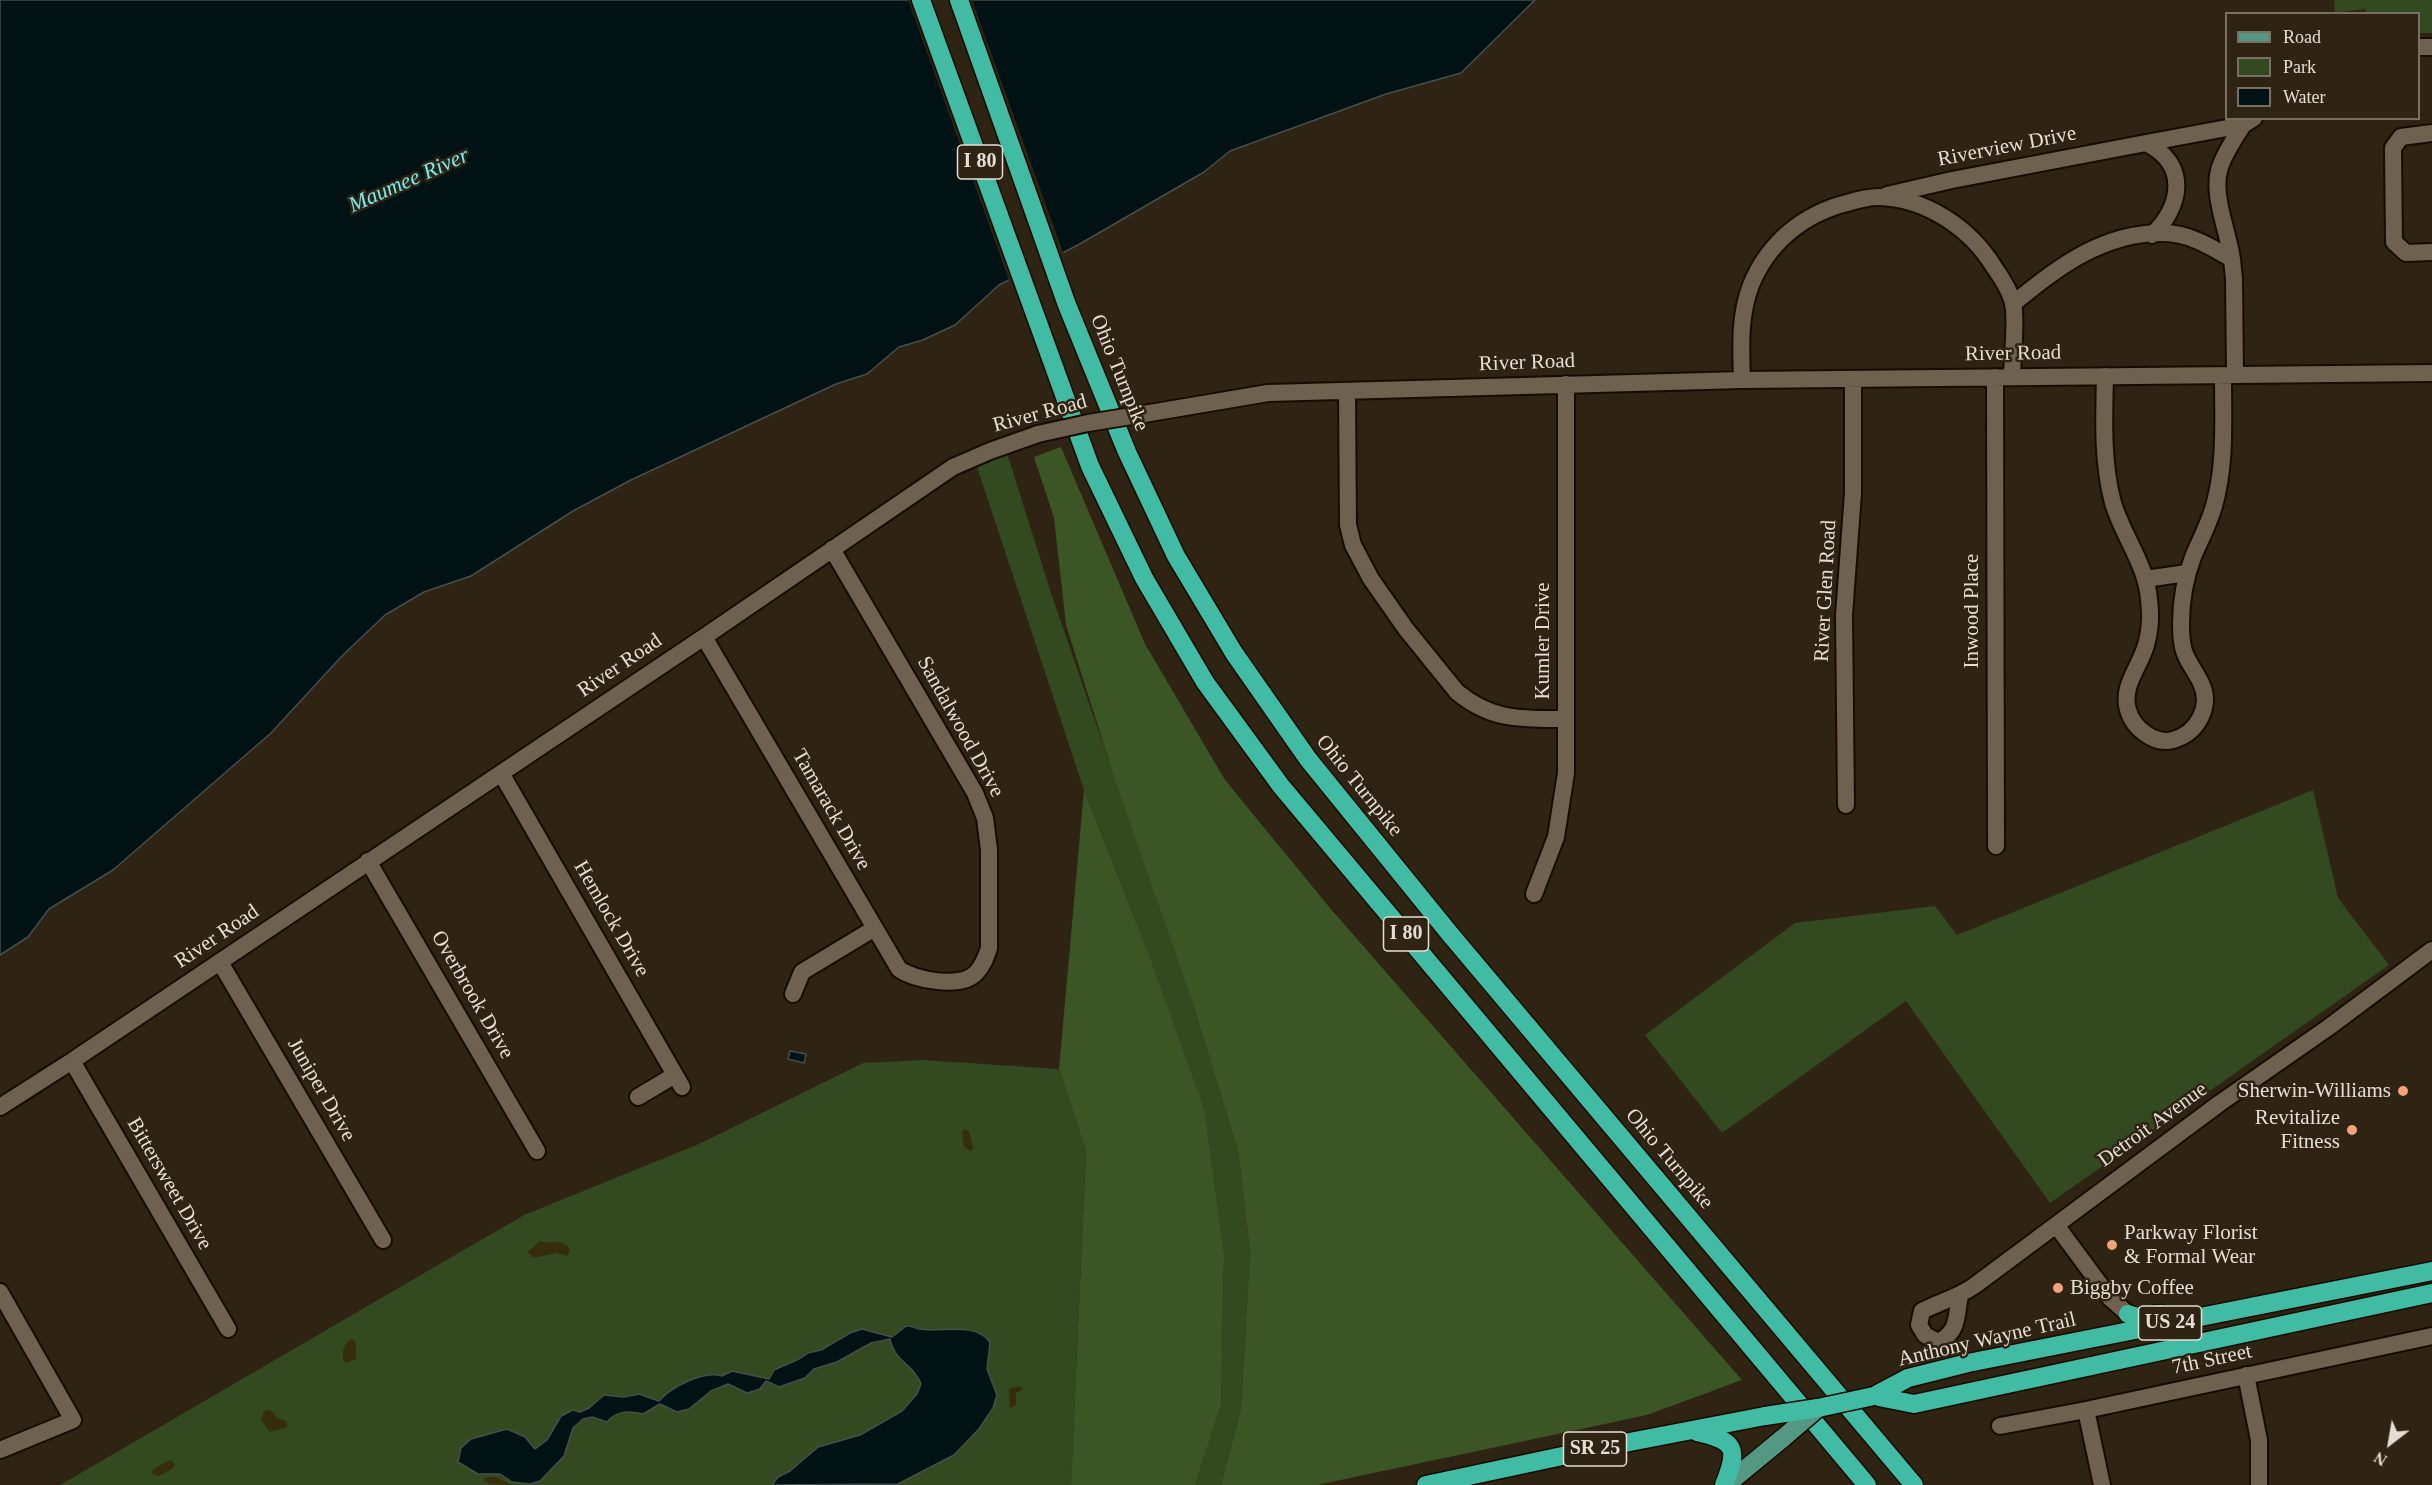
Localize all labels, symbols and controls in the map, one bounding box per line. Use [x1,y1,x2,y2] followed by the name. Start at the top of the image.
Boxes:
[2225,12,2420,120] legend
[2283,27,2321,47] text: Road
[2283,57,2316,77] text: Park
[2283,87,2326,107] text: Water
[1936,121,2078,173] street label: Riverview Drive
[345,143,473,219] water label: Maumee River
[958,145,1002,179] road number: I 80
[1084,311,1154,435] street label: Ohio Turnpike
[1965,341,2061,367] street label: River Road
[1478,349,1576,377] street label: River Road
[990,389,1090,439] street label: River Road
[1810,519,1842,663] street label: River Glen Road
[1959,554,1985,668] street label: Inwood Place
[1530,582,1556,700] street label: Kumler Drive
[573,629,667,703] street label: River Road
[911,652,1009,802] street label: Sandalwood Drive
[1310,730,1408,842] street label: Ohio Turnpike
[786,745,876,875] street label: Tamarack Drive
[568,856,654,982] street label: Hemlock Drive
[170,900,264,974] street label: River Road
[1384,917,1428,951] road number: I 80
[425,926,519,1064] street label: Overbrook Drive
[281,1034,361,1146] street label: Juniper Drive
[2094,1077,2212,1173] street label: Detroit Avenue
[2238,1078,2391,1104] place label: Sherwin-Williams
[2396,1084,2410,1098] marker: Sherwin-Williams
[1620,1104,1718,1214] street label: Ohio Turnpike
[2255,1105,2340,1155] place label: Revitalize Fitness
[121,1113,217,1255] street label: Bittersweet Drive
[2345,1123,2359,1137] marker: Revitalize Fitness
[2124,1220,2258,1270] place label: Parkway Florist & Formal Wear
[2105,1238,2119,1252] marker: Parkway Florist & Formal Wear
[2070,1275,2194,1301] place label: Biggby Coffee
[2051,1281,2065,1295] marker: Biggby Coffee
[2138,1306,2202,1340] road number: US 24
[1896,1307,2078,1373] street label: Anthony Wayne Trail
[2170,1339,2254,1381] street label: 7th Street
[2360,1413,2420,1473] north arrow
[1564,1432,1626,1466] road number: SR 25
[2371,1449,2390,1469] text: N

